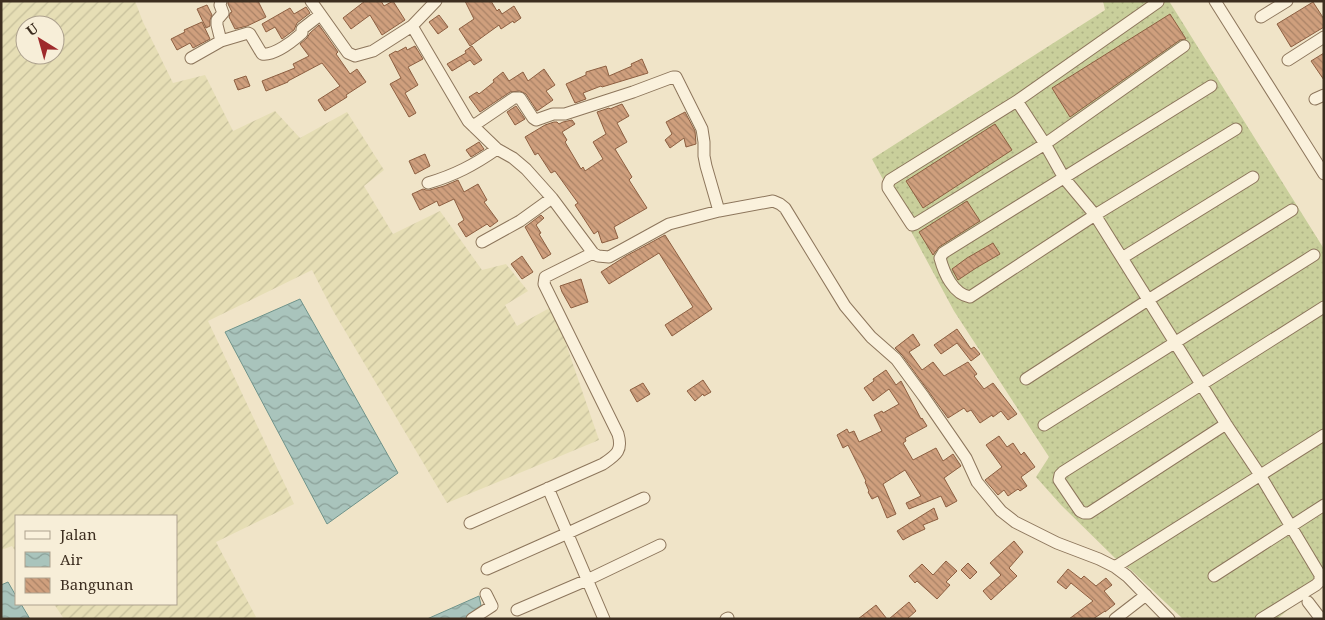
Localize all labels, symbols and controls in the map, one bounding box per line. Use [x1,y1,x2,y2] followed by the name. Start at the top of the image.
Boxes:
[15,15,65,65] north arrow
[22,18,42,40] text: U
[15,515,178,605] legend
[59,524,97,544] text: Jalan
[60,549,82,569] text: Air
[60,574,134,594] text: Bangunan

